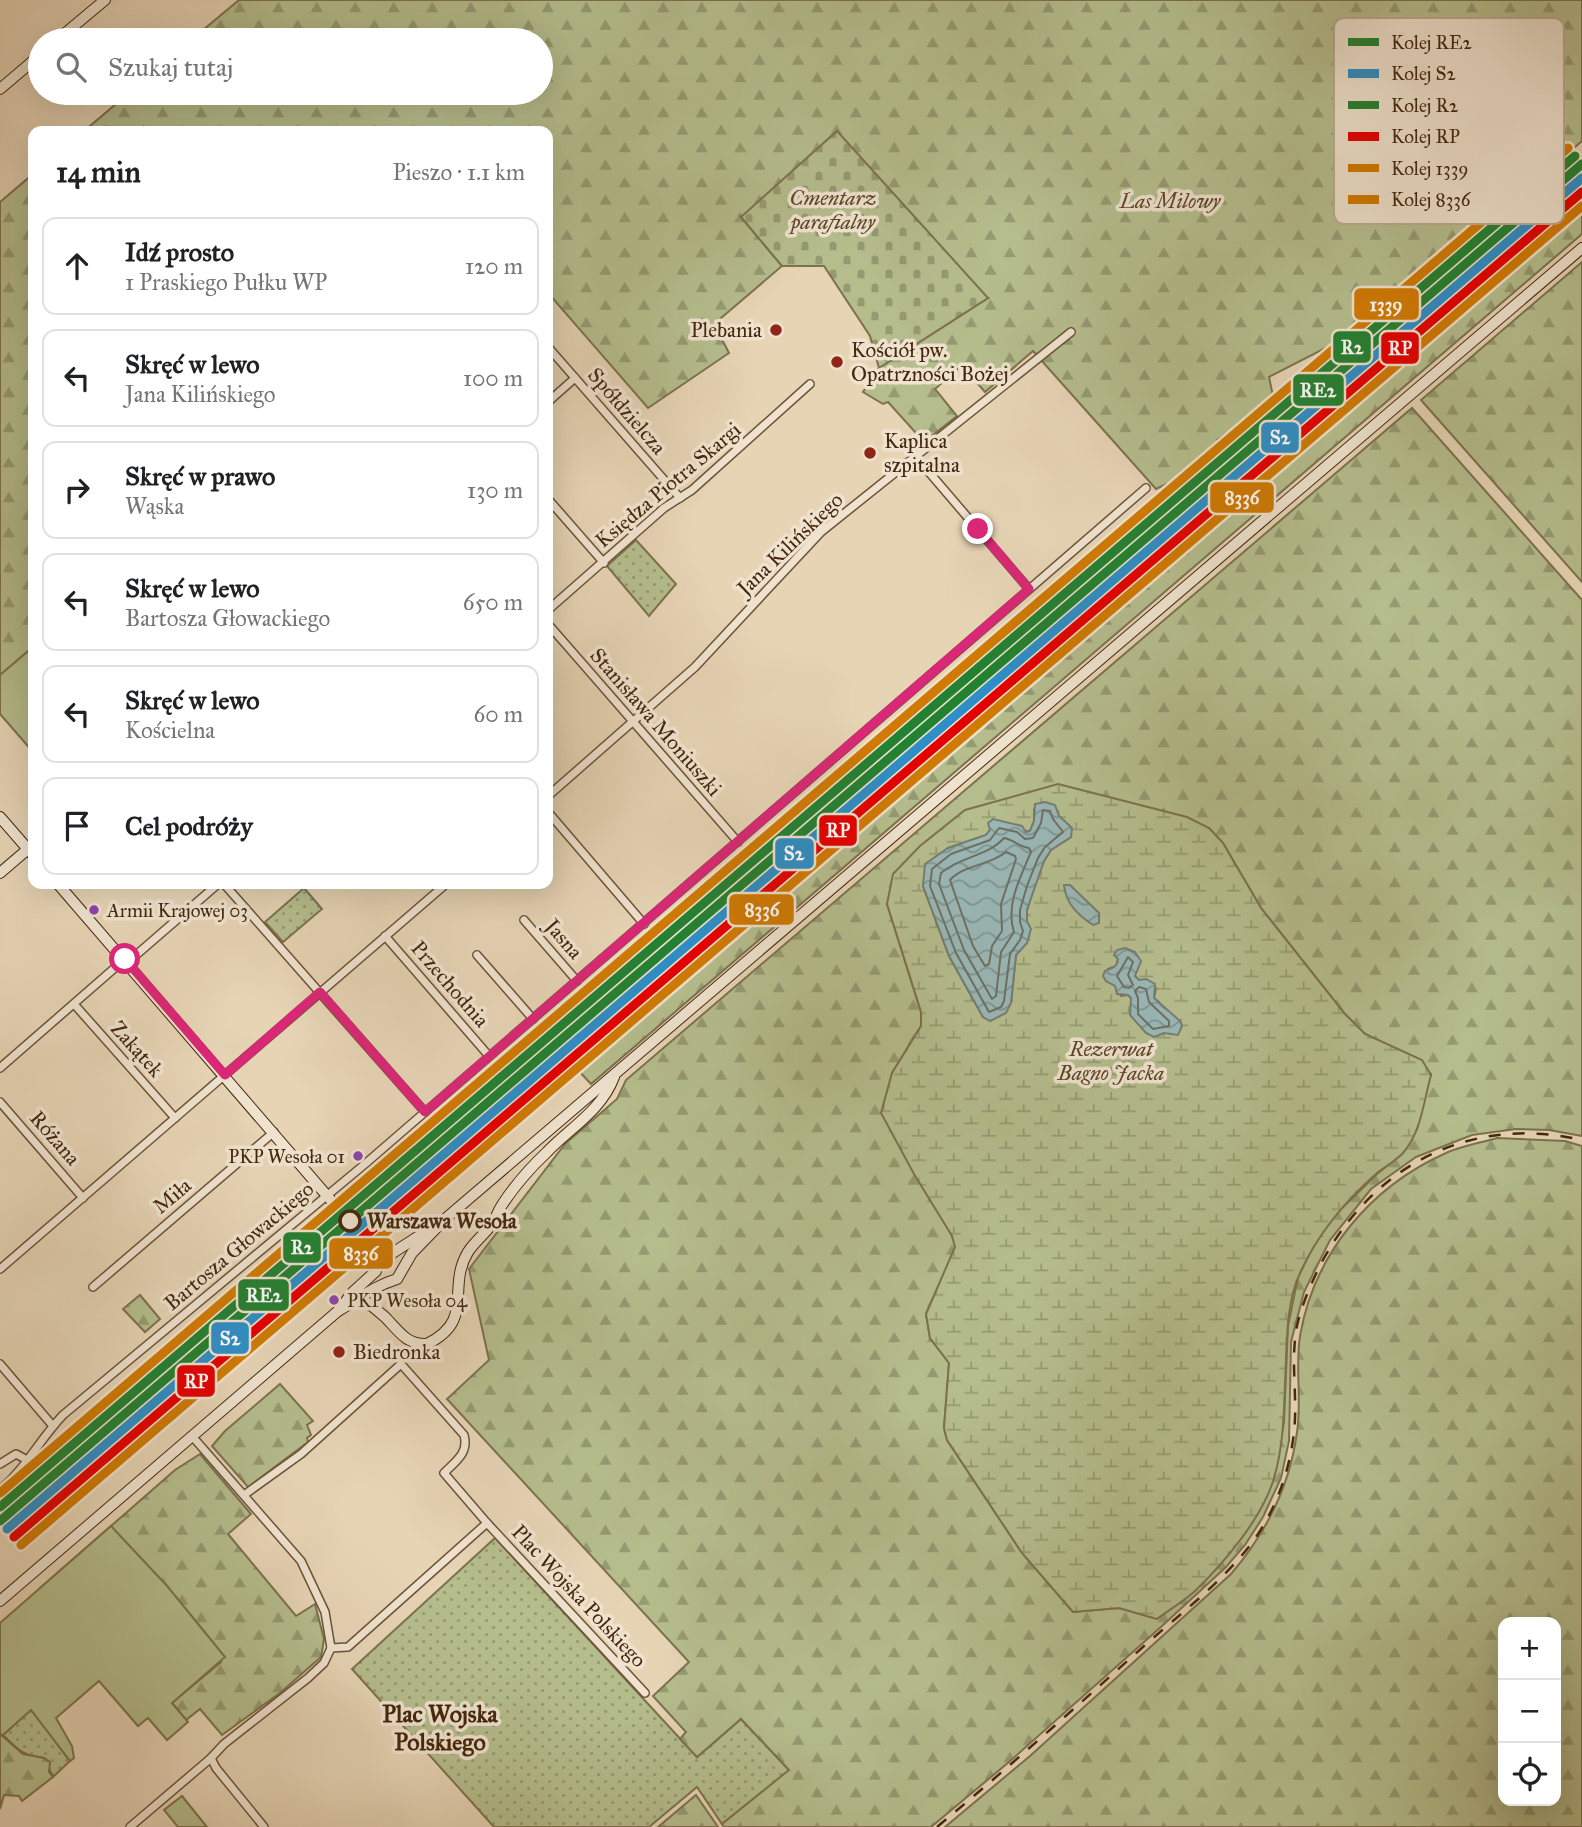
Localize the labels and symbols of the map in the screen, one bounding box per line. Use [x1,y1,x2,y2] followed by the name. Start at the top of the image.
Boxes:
[1334,18,1564,224] legend
[1391,31,1473,54] text: Kolej RE2
[1391,62,1456,85] text: Kolej S2
[1391,94,1459,117] text: Kolej R2
[1391,125,1460,148] text: Kolej RP
[1391,157,1468,180] text: Kolej 1339
[788,185,876,235] park label: Cmentarz parafialny
[1119,188,1221,214] park label: Las Milowy
[1391,188,1472,211] text: Kolej 8336
[1353,287,1420,321] line badge: 1339
[1370,293,1402,317] text: 1339
[691,317,762,343] place label: Plebania
[768,322,784,338] marker: Plebania
[1332,330,1372,364] line badge: R2
[1380,331,1420,365] line badge: RP
[1341,336,1364,359] text: R2
[851,337,1009,387] place label: Kościół pw. Opatrzności Bożej
[1388,337,1412,360] text: RP
[829,354,845,370] marker: Kościół pw. Opatrzności Bożej
[582,362,672,460] street label: Spółdzielcza
[1292,373,1345,407] line badge: RE2
[1300,379,1337,402] text: RE2
[590,416,746,553] street label: Księdza Piotra Skargi
[1260,421,1300,454] line badge: S2
[1270,426,1291,449] text: S2
[884,428,960,478] place label: Kaplica szpitalna
[862,445,878,461] marker: Kaplica szpitalna
[1209,481,1275,514] line badge: 8336
[1224,486,1261,510] text: 8336
[730,487,849,602] street label: Jana Kilińskiego
[962,513,993,544] route end
[585,643,728,802] street label: Stanisława Moniuszki
[818,814,858,847] line badge: RP
[826,819,850,842] text: RP
[774,837,815,870] line badge: S2
[784,842,805,865] text: S2
[728,893,795,926] line badge: 8336
[744,898,781,922] text: 8336
[106,899,248,922] place label: Armii Krajowej 03
[87,903,101,917] marker: Armii Krajowej 03
[538,912,589,965] street label: Jasna
[405,935,495,1033] street label: Przechodnia
[109,943,140,974] route start
[105,1016,169,1083] street label: Zakątek
[1057,1036,1164,1086] park label: Rezerwat Bagno Jacka
[24,1105,86,1171] street label: Różana
[228,1145,345,1168] place label: PKP Wesoła 01
[351,1149,365,1163] marker: PKP Wesoła 01
[148,1172,197,1219] street label: Miła
[159,1176,319,1316] street label: Bartosza Głowackiego
[367,1208,518,1234] place label: Warszawa Wesoła
[339,1210,361,1232] marker: Warszawa Wesoła
[282,1231,322,1264] line badge: R2
[291,1236,314,1259] text: R2
[328,1237,394,1270] line badge: 8336
[343,1242,380,1266] text: 8336
[237,1278,290,1312] line badge: RE2
[246,1284,283,1307] text: RE2
[347,1289,467,1312] place label: PKP Wesoła 04
[327,1293,341,1307] marker: PKP Wesoła 04
[210,1321,250,1355] line badge: S2
[220,1327,241,1350] text: S2
[353,1339,440,1365] place label: Biedronka
[331,1344,347,1360] marker: Biedronka
[176,1364,216,1398] line badge: RP
[184,1370,208,1393] text: RP
[506,1519,652,1673] street label: Plac Wojska Polskiego
[382,1699,499,1757] district label: Plac Wojska Polskiego

